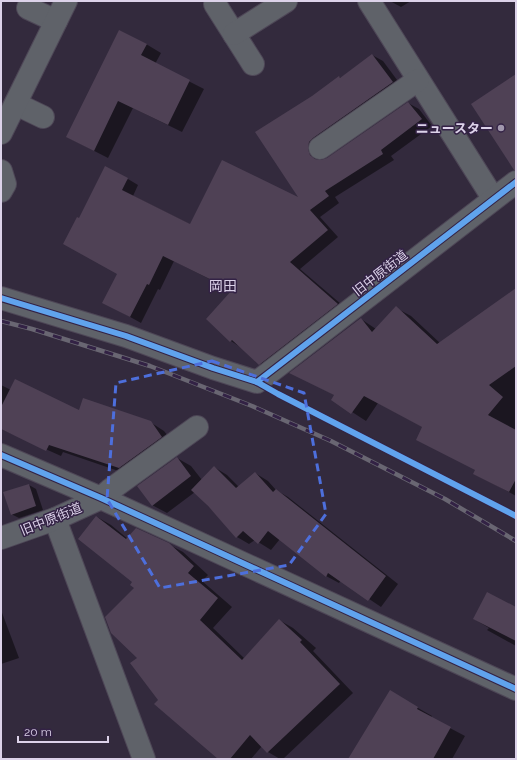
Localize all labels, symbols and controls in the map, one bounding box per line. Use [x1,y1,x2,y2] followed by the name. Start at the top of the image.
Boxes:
[416,121,493,136] place label: ニュースター
[496,123,506,133] marker: ニュースター
[350,247,410,299] street label: 旧中原街道
[209,278,237,294] district label: 岡田
[18,500,84,538] street label: 旧中原街道
[18,718,108,744] scale bar
[24,725,52,739] text: 20 m

